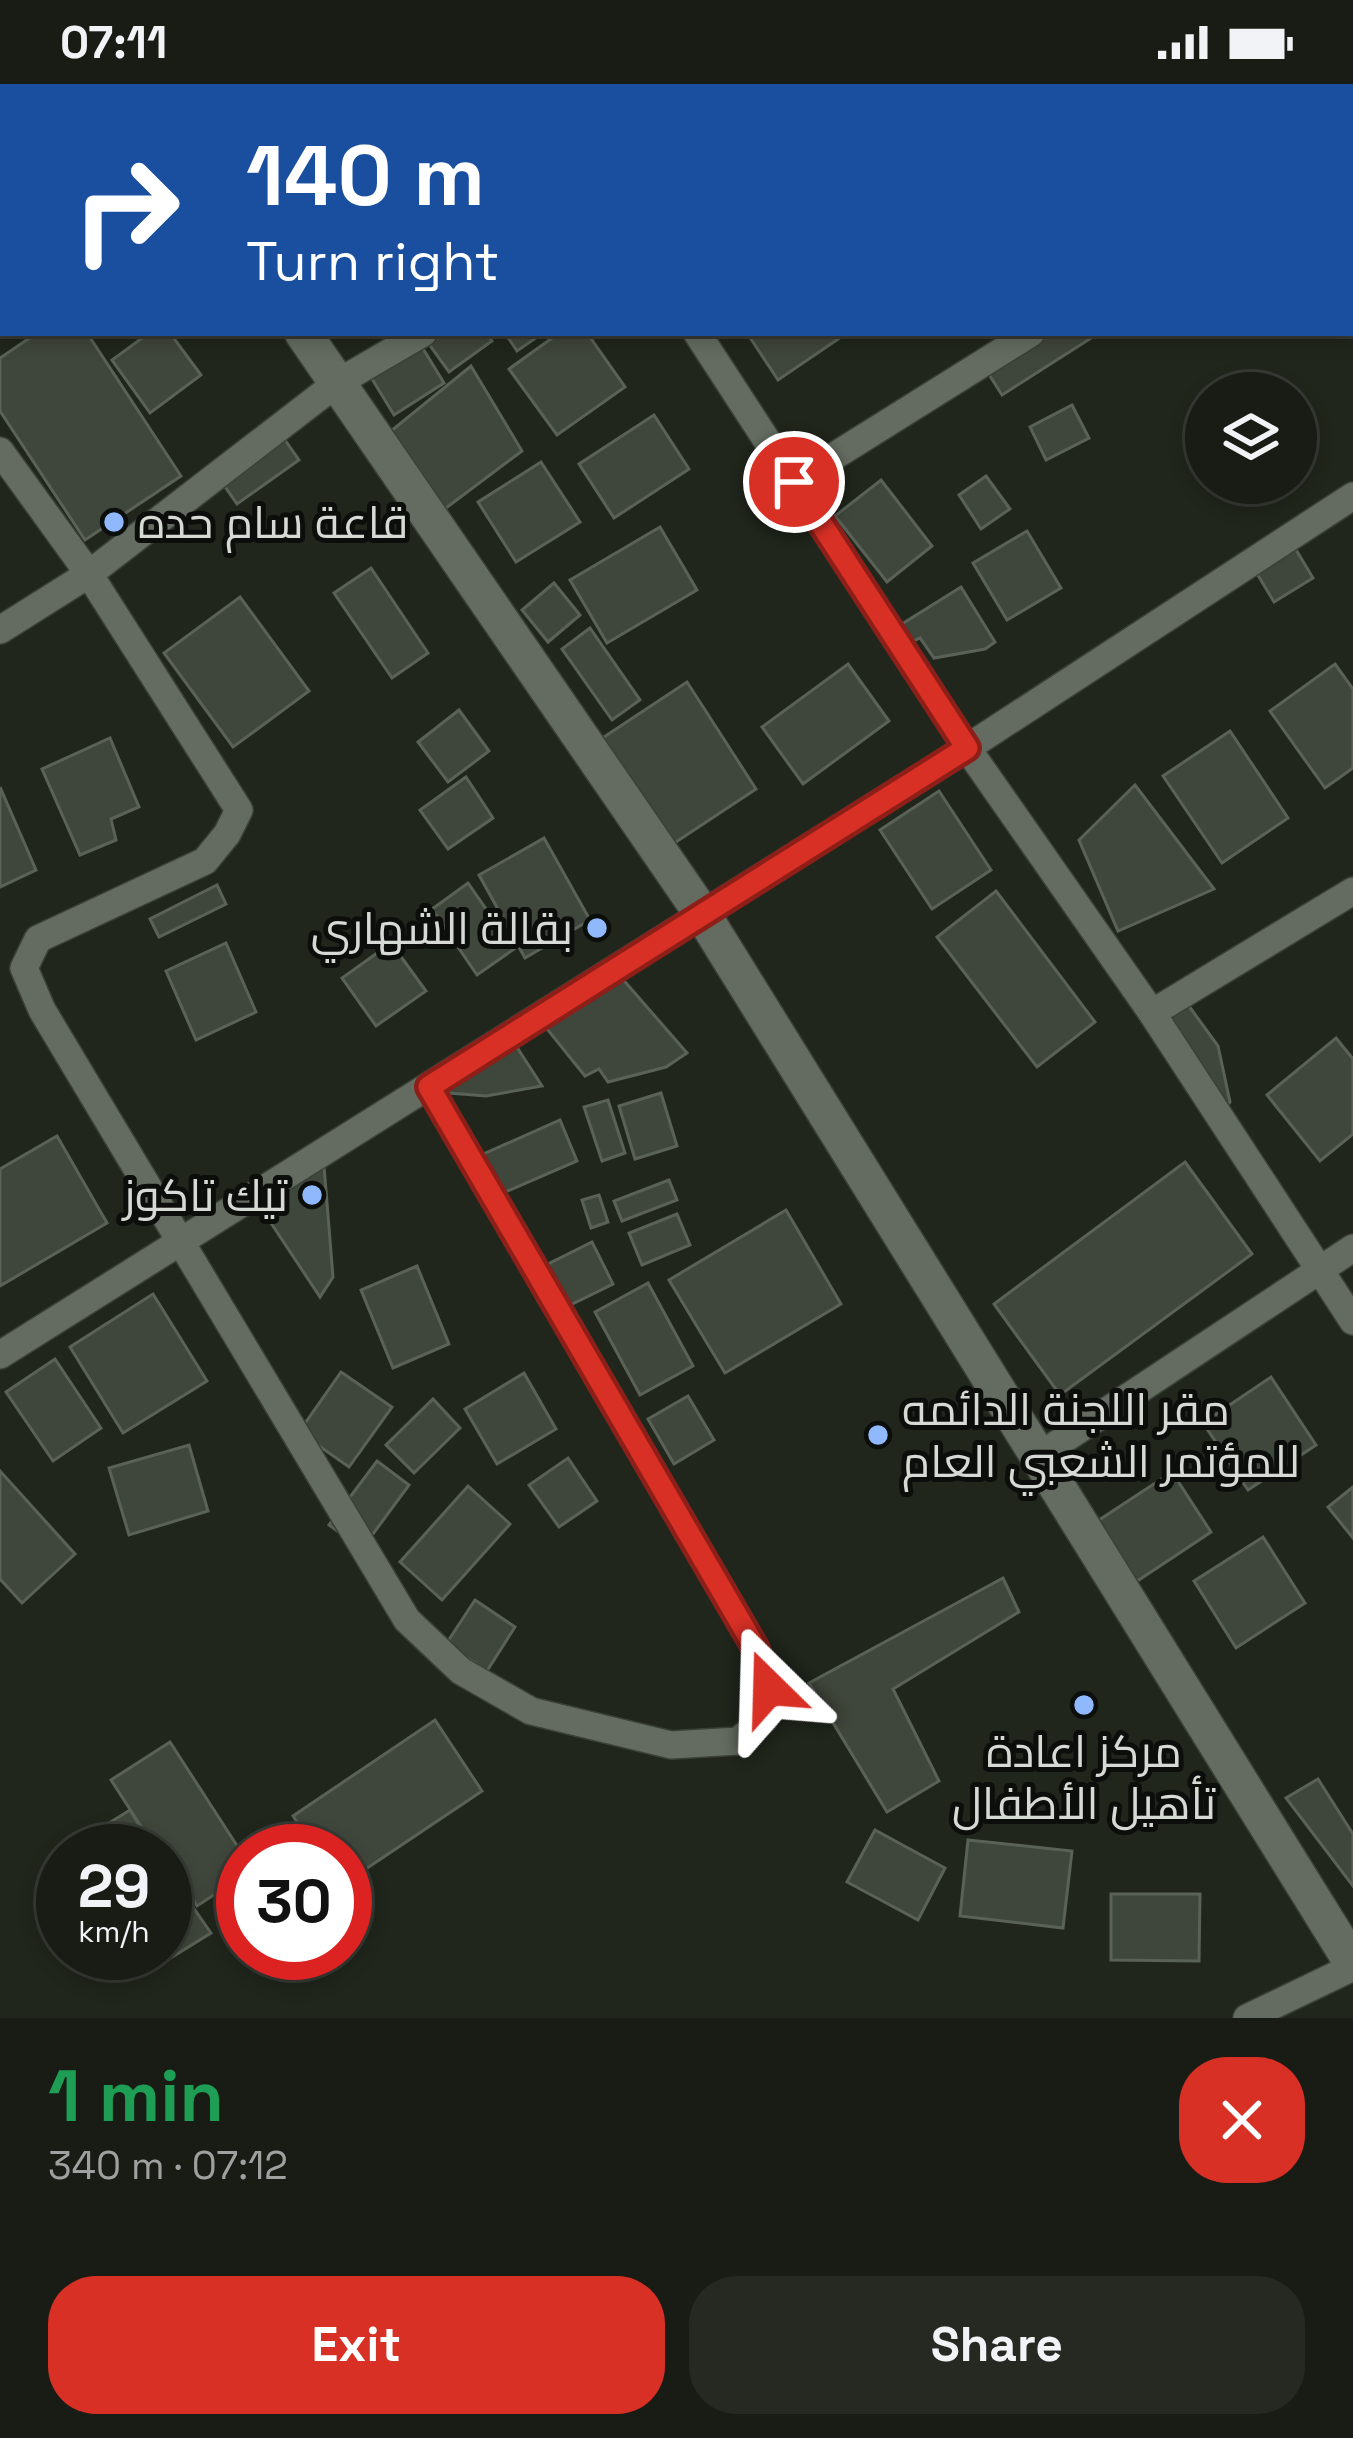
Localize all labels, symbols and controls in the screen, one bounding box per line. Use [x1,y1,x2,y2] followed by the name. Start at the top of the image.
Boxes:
[60,14,167,71] text: 07:11
[246,122,485,230] text: 140 m
[48,132,204,288] icon: right
[246,227,499,296] text: Turn right
[1185,372,1317,504] map controls
[1185,372,1317,504] button: layers
[743,431,845,533] pin
[761,449,827,515] icon: arrive
[138,494,408,553] place label: قاعة سام حده
[101,509,127,535] marker: قاعة سام حده
[311,900,573,963] place label: بقالة الشهاري
[584,915,610,941] marker: بقالة الشهاري
[120,1167,288,1224] place label: تيك تاكوز
[299,1182,325,1208] marker: تيك تاكوز
[902,1381,1300,1497] place label: مقر اللجنة الدائمه للمؤتمر الشعبي العام
[865,1422,891,1448] marker: مقر اللجنة الدائمه للمؤتمر الشعبي العام
[706,1625,832,1751] position arrow
[1071,1692,1097,1718] marker: مركز اعادة تأهيل الأطفال
[952,1723,1216,1832] place label: مركز اعادة تأهيل الأطفال
[216,1824,372,1980] speed limit sign: 30
[78,1848,150,1925] text: 29
[78,1912,150,1951] text: km/h
[48,2050,224,2142] text: 1 min
[1179,2057,1305,2183] button: close
[48,2141,288,2190] text: 340 m · 07:12
[48,2276,665,2414] button: Exit
[689,2276,1305,2414] button: Share

